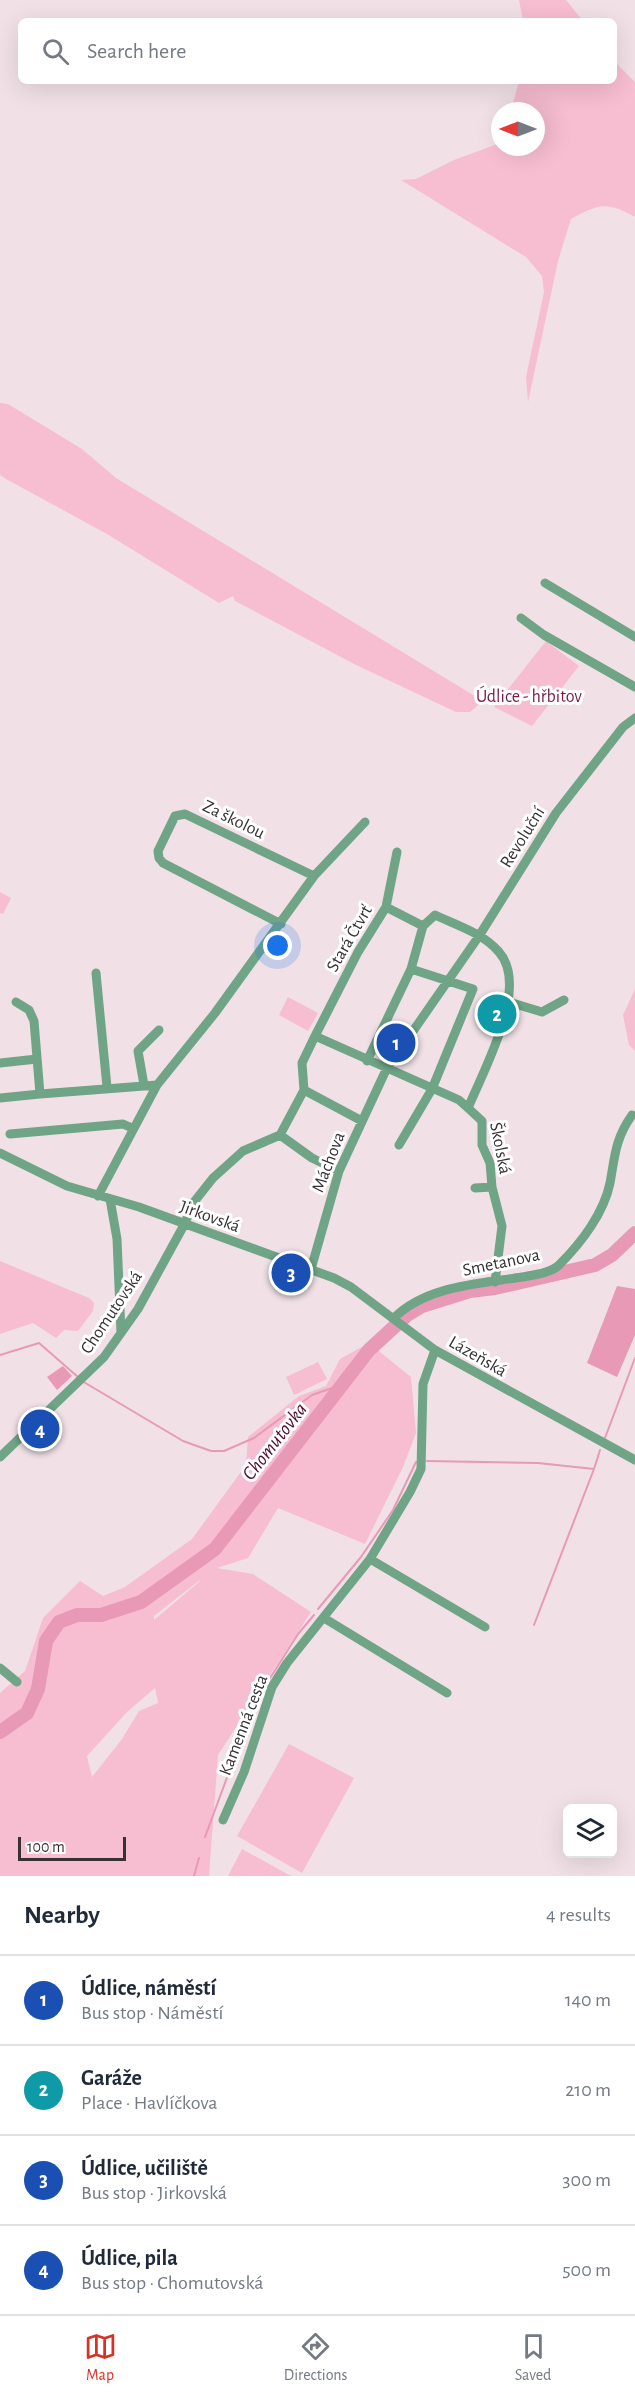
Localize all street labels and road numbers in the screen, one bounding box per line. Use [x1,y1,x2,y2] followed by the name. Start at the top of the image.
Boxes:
[200,797,267,843] street label: Za školou
[497,803,549,871] street label: Revoluční
[321,901,376,975] street label: Stará Čtvrť
[486,1120,517,1176] street label: Školská
[309,1130,349,1195] street label: Máchova
[177,1198,242,1236] street label: Jirkovská
[461,1246,541,1280] street label: Smetanova
[78,1268,146,1357] street label: Chomutovská
[446,1333,509,1381] street label: Lázeňská
[217,1673,271,1778] street label: Kamenná cesta

